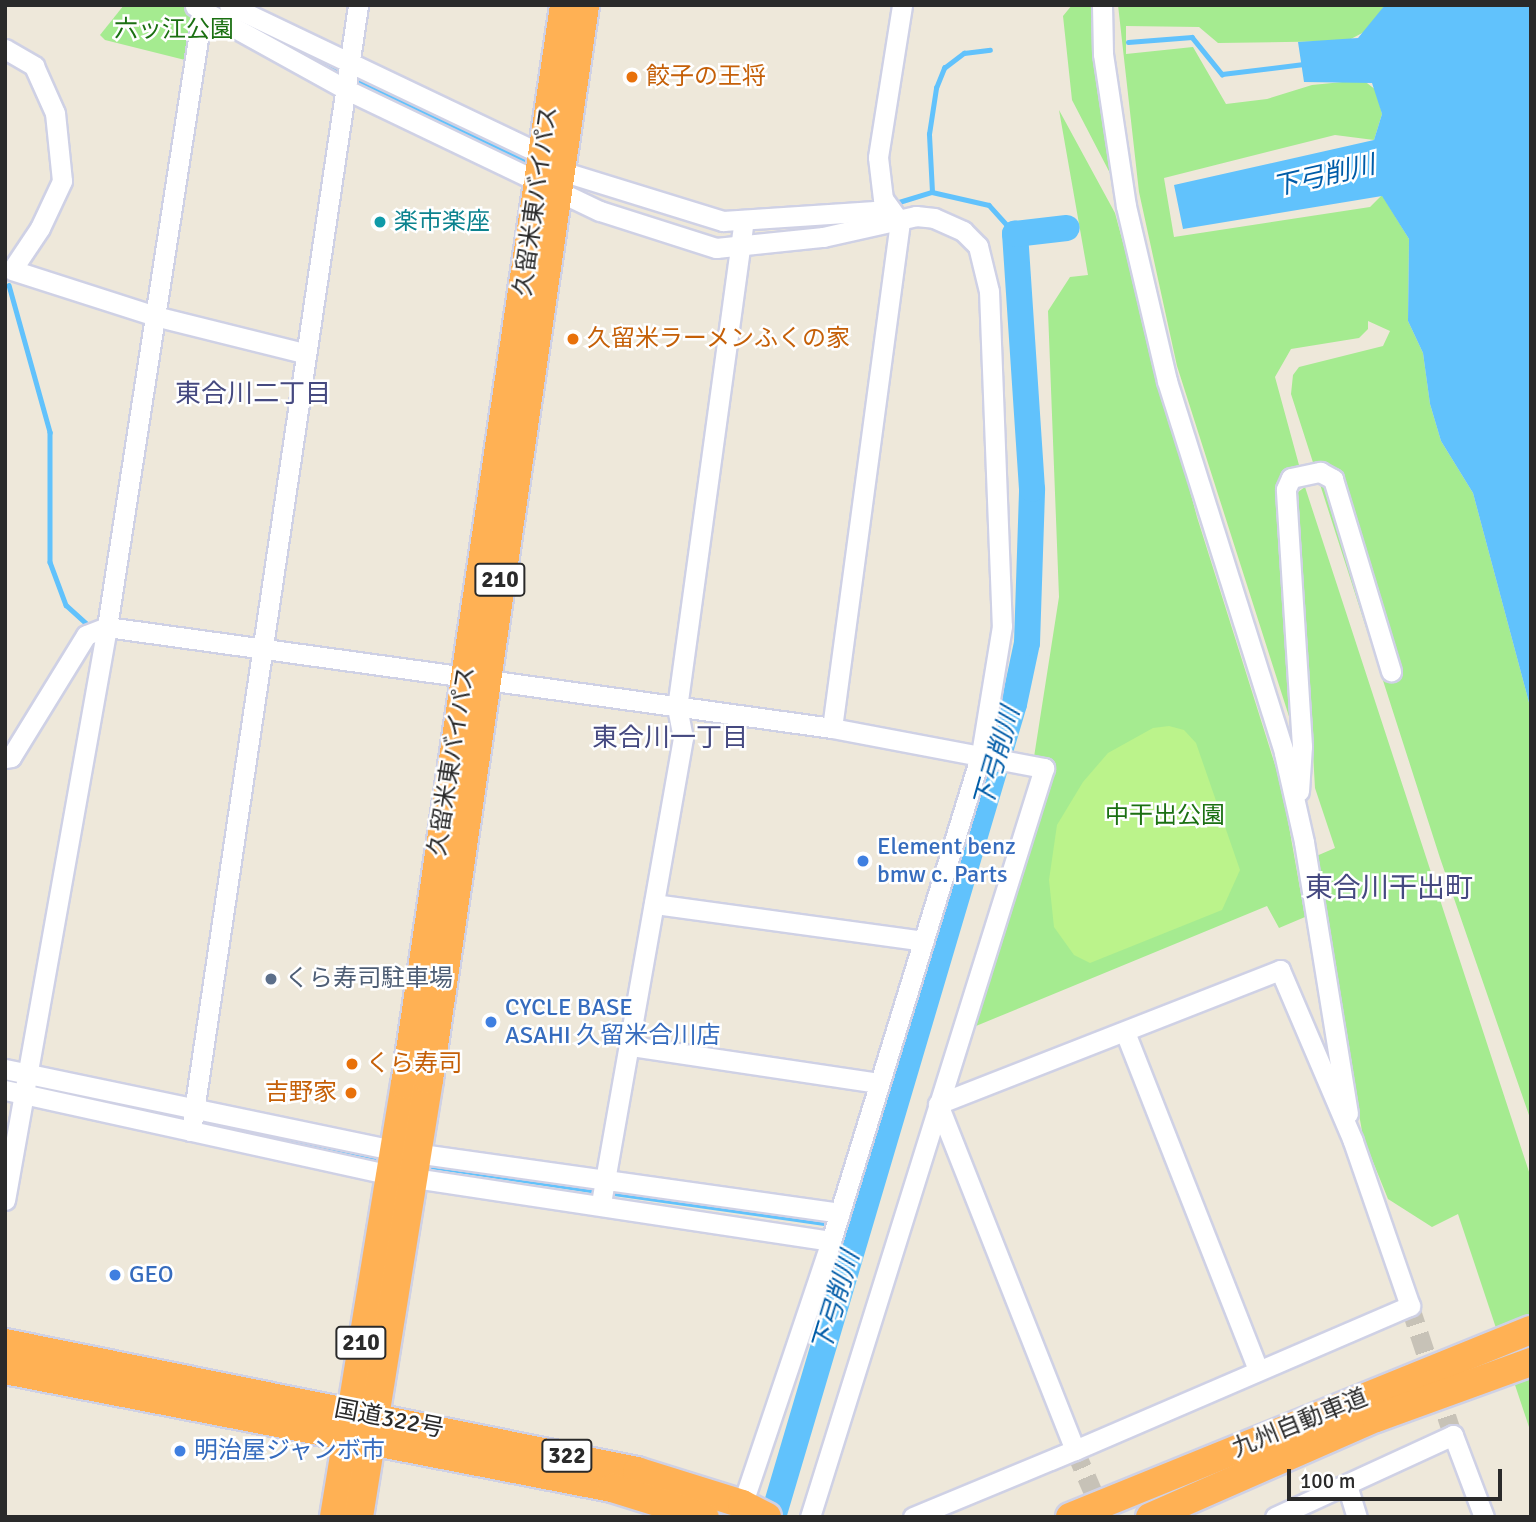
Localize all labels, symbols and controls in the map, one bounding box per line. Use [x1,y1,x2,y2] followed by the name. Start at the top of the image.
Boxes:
[114,16,234,44] park label: 六ッ江公園
[646,63,766,91] place label: 餃子の王将
[624,69,640,85] marker: 餃子の王将
[508,104,564,298] street label: 久留米東バイパス
[1270,150,1378,204] water label: 下弓削川
[394,208,490,236] place label: 楽市楽座
[372,214,388,230] marker: 楽市楽座
[587,325,851,353] place label: 久留米ラーメンふくの家
[565,331,581,347] marker: 久留米ラーメンふくの家
[175,379,331,411] district label: 東合川二丁目
[474,560,526,600] road number: 210
[423,664,481,858] street label: 久留米東バイパス
[969,704,1027,812] water label: 下弓削川
[592,723,748,755] district label: 東合川一丁目
[1105,802,1225,830] park label: 中干出公園
[877,833,1016,889] place label: Element benz bmw c. Parts
[855,853,871,869] marker: Element benz bmw c. Parts
[1305,871,1473,905] district label: 東合川干出町
[285,965,453,993] place label: くら寿司駐車場
[263,971,279,987] marker: くら寿司駐車場
[505,994,720,1050] place label: CYCLE BASE ASAHI 久留米合川店
[483,1014,499,1030] marker: CYCLE BASE ASAHI 久留米合川店
[366,1050,462,1078] place label: くら寿司
[344,1056,360,1072] marker: くら寿司
[265,1079,337,1107] place label: 吉野家
[343,1085,359,1101] marker: 吉野家
[807,1248,867,1356] water label: 下弓削川
[129,1261,174,1289] place label: GEO
[107,1267,123,1283] marker: GEO
[335,1324,387,1362] road number: 210
[1228,1383,1372,1463] street label: 九州自動車道
[332,1394,446,1444] street label: 国道322号
[541,1436,593,1476] road number: 322
[194,1437,386,1465] place label: 明治屋ジャンボ市
[172,1443,188,1459] marker: 明治屋ジャンボ市
[1291,1456,1506,1500] scale bar
[1300,1468,1355,1494] text: 100 m

